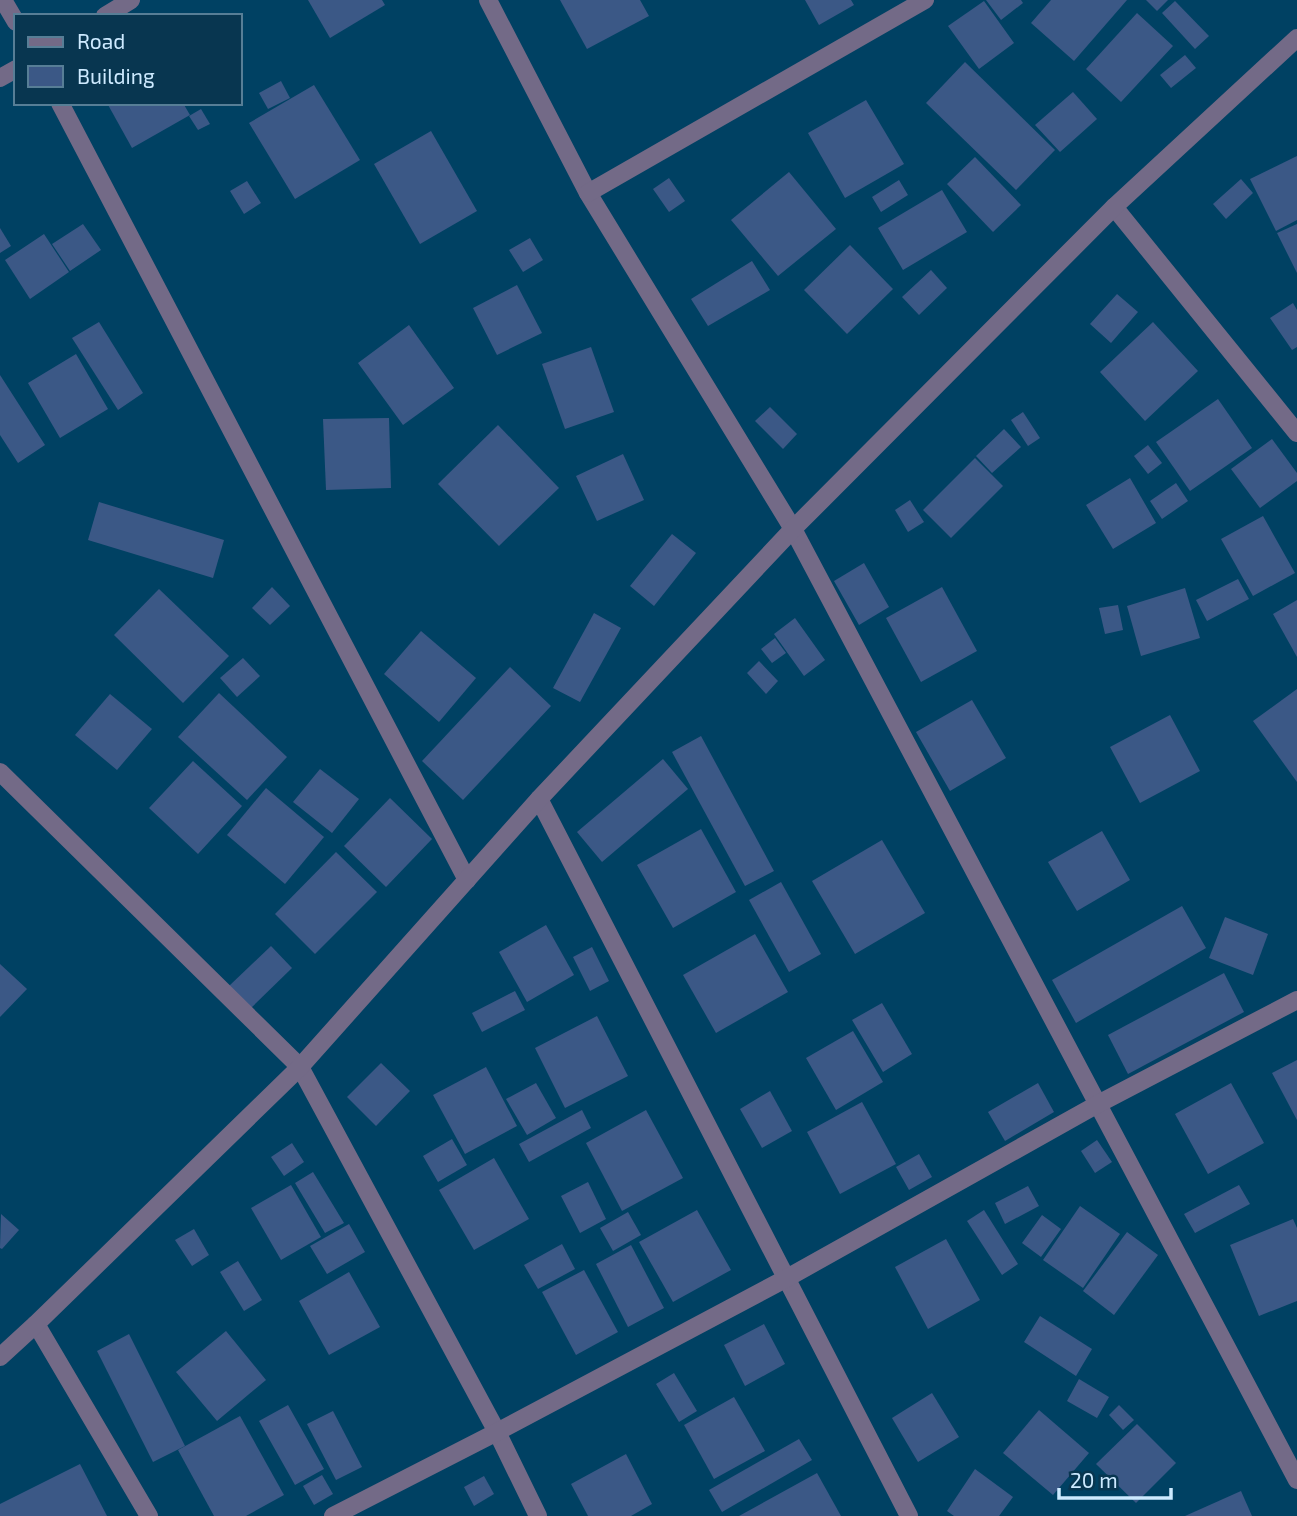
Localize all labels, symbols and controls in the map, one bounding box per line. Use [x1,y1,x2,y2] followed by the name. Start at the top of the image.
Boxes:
[14,14,242,105] legend
[77,28,125,53] text: Road
[77,63,155,88] text: Building
[1059,1456,1171,1500] scale bar
[1070,1467,1118,1492] text: 20 m

